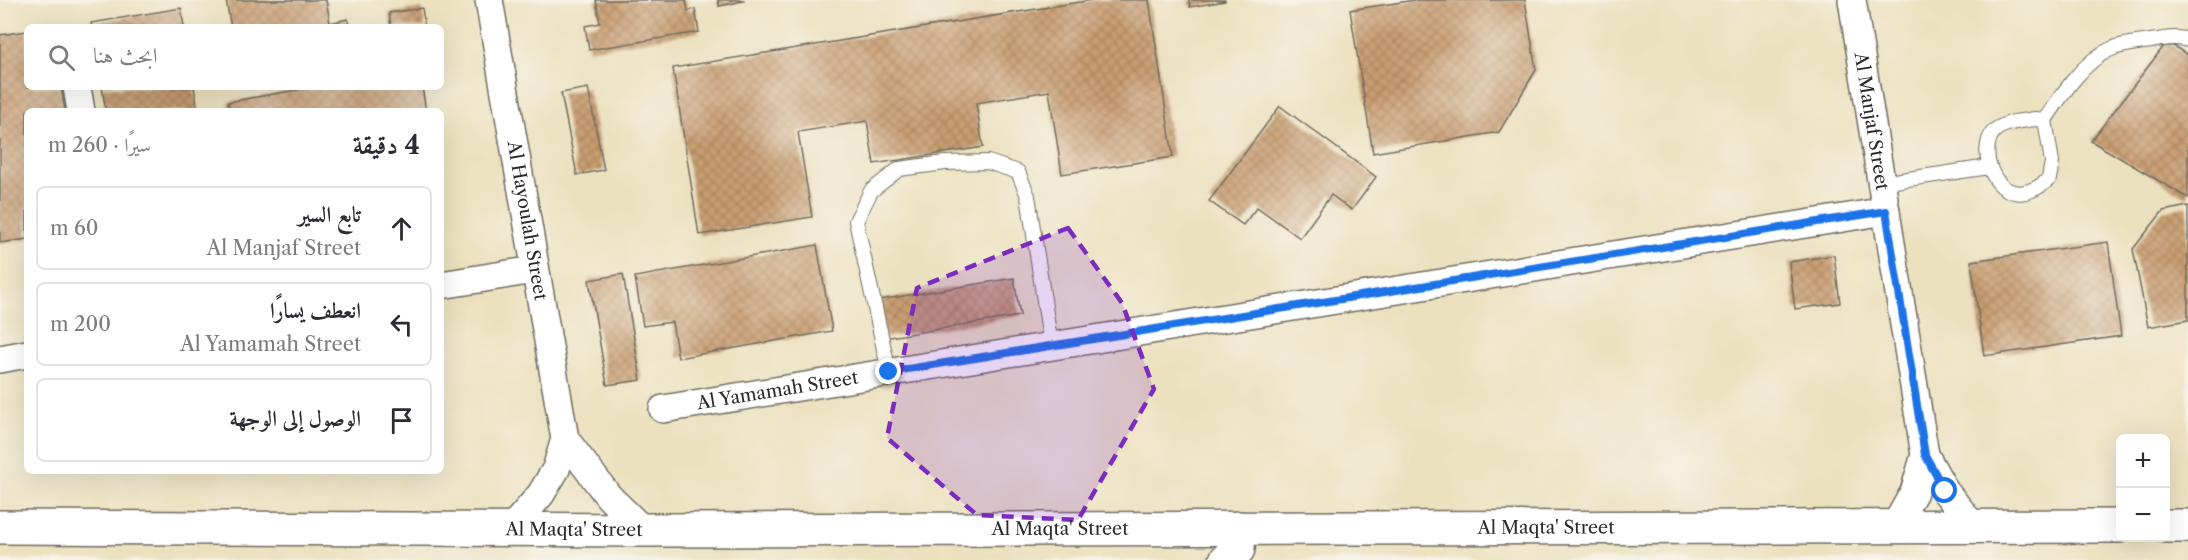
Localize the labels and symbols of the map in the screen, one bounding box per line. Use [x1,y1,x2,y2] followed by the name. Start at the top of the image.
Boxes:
[1849,50,1893,193] street label: Al Manjaf Street
[502,138,552,303] street label: Al Hayoulah Street
[875,358,901,384] route end
[694,366,860,415] street label: Al Yamamah Street
[1931,477,1957,503] route start
[1476,516,1615,539] street label: Al Maqta' Street
[504,518,643,541] street label: Al Maqta' Street
[990,518,1129,540] street label: Al Maqta' Street

